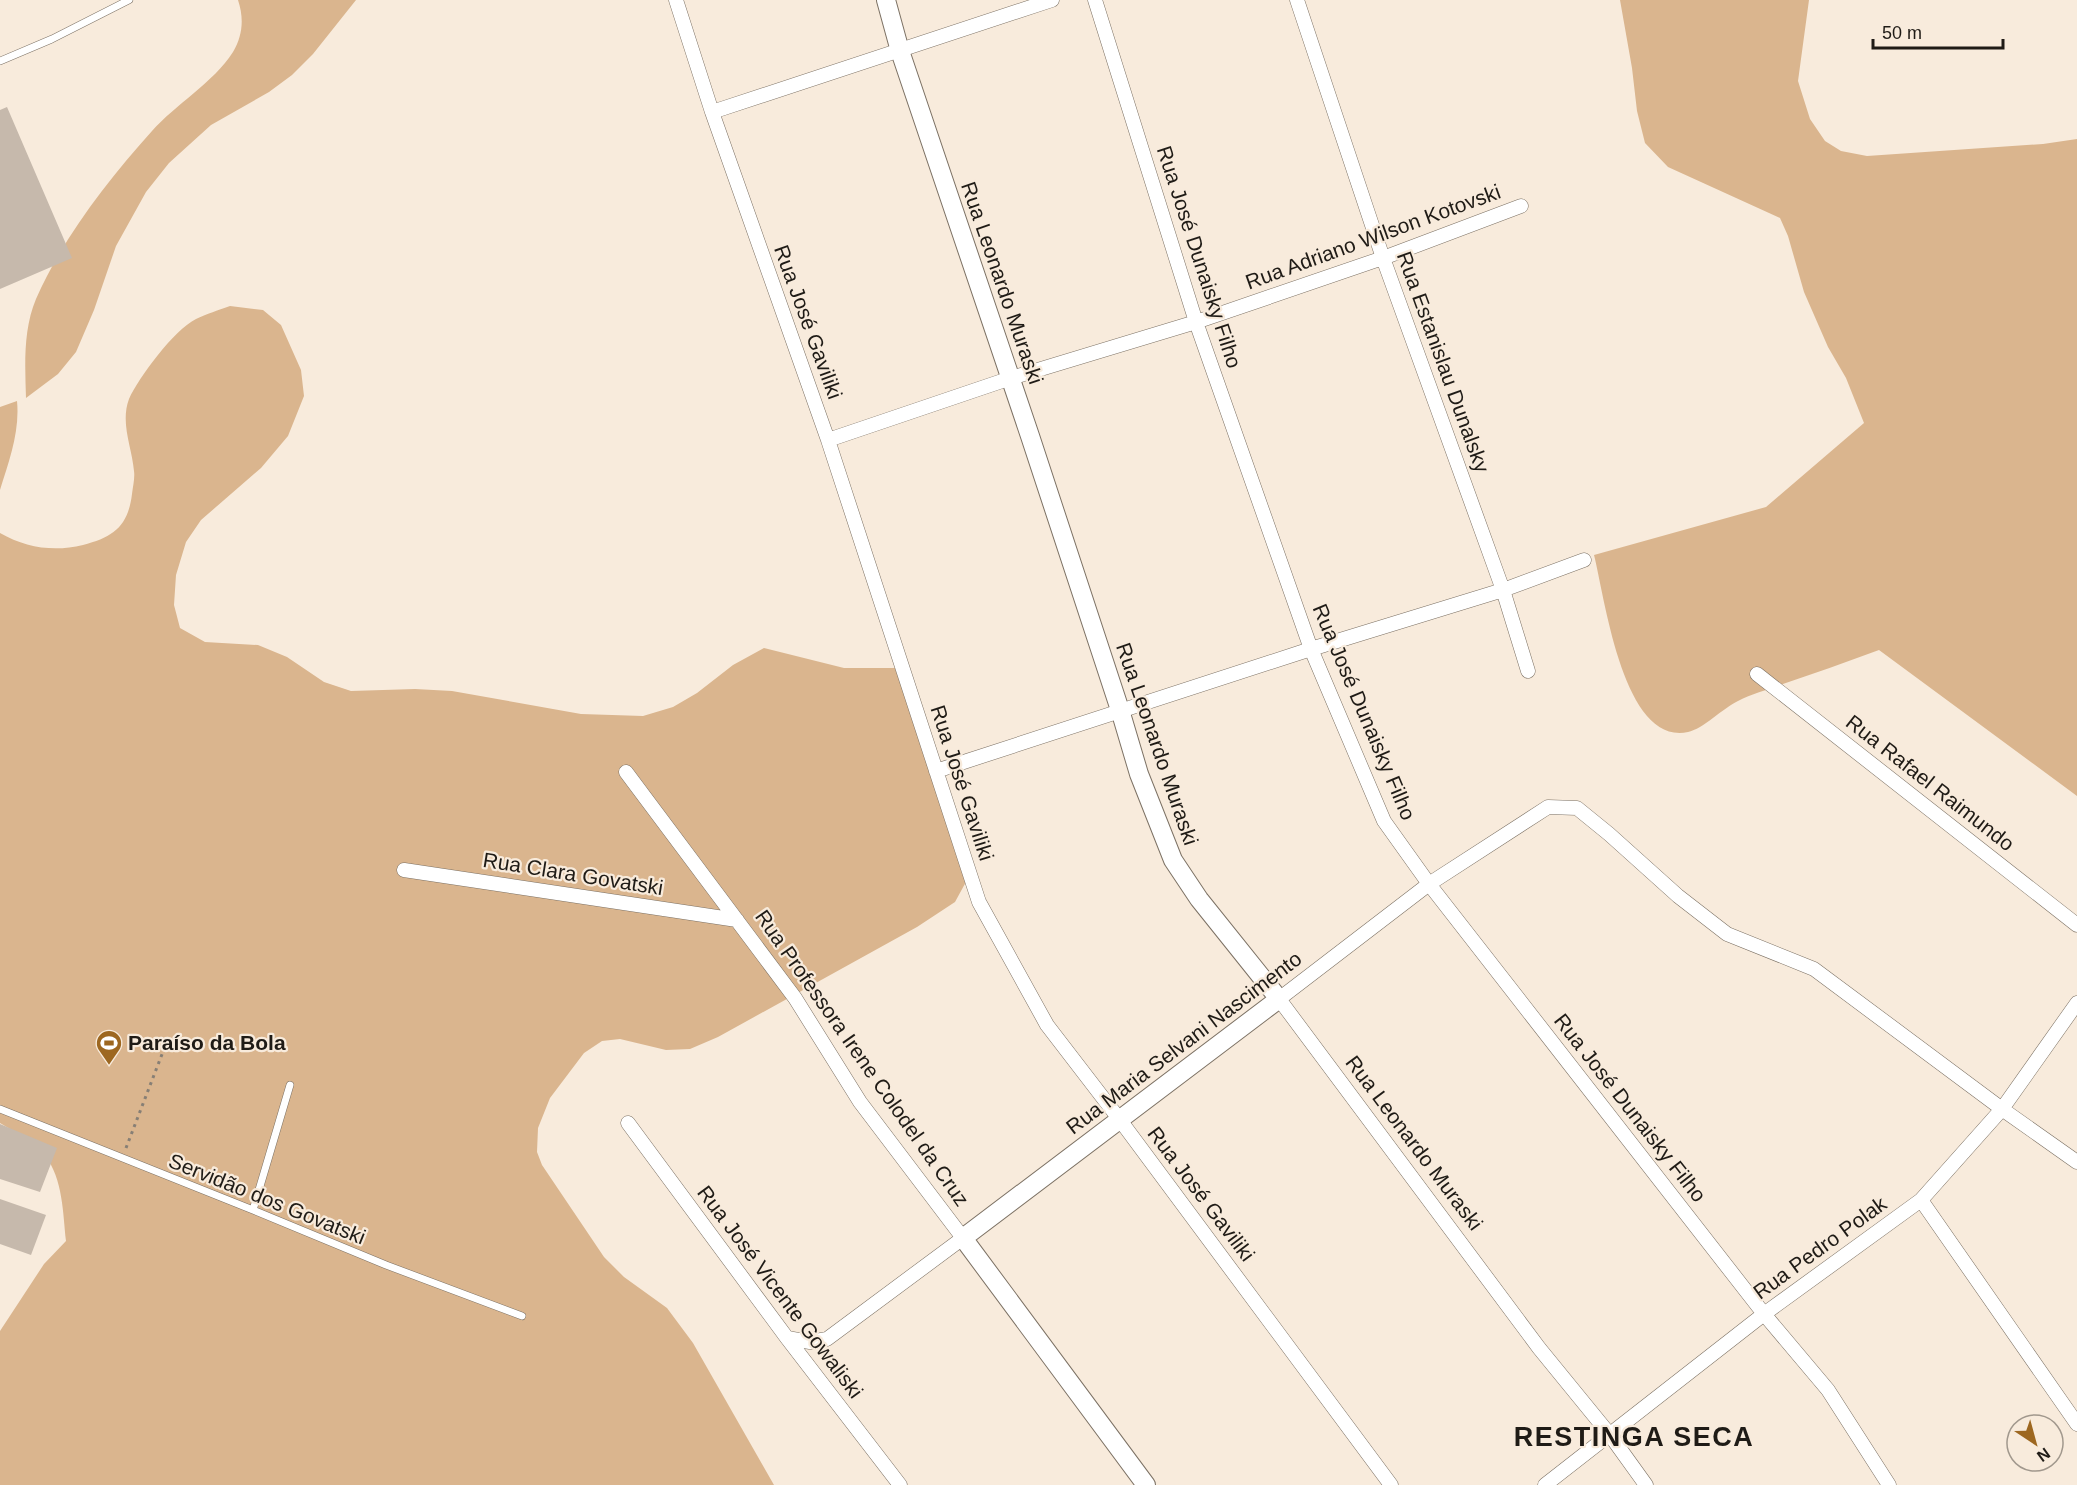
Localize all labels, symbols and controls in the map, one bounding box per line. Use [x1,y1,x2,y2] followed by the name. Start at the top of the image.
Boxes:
[1873,12,2004,50] scale bar
[1882,23,1922,43] text: 50 m
[1153,143,1246,371] street label: Rua José Dunaisky Filho
[957,179,1048,387] street label: Rua Leonardo Muraski
[1242,180,1503,293] street label: Rua Adriano Wilson Kotovski
[770,242,847,402] street label: Rua José Gaviliki
[1393,248,1494,476] street label: Rua Estanislau Dunalsky
[1308,600,1420,823] street label: Rua José Dunaisky Filho
[1112,640,1203,848] street label: Rua Leonardo Muraski
[926,702,998,864] street label: Rua José Gaviliki
[1842,710,2019,855] street label: Rua Rafael Raimundo
[481,848,665,899] street label: Rua Clara Govatski
[751,905,974,1210] street label: Rua Professora Irene Colodel da Cruz
[1062,947,1306,1139] street label: Rua Maria Selvani Nascimento
[1550,1009,1711,1206] street label: Rua José Dunaisky Filho
[94,1028,124,1066] sports icon: Paraíso da Bola
[128,1031,286,1054] place label: Paraíso da Bola
[1341,1051,1488,1234] street label: Rua Leonardo Muraski
[1143,1122,1259,1265] street label: Rua José Gaviliki
[165,1149,369,1249] street label: Servidão dos Govatski
[693,1181,868,1402] street label: Rua José Vicente Gowaliski
[1749,1191,1891,1304] street label: Rua Pedro Polak
[2005,1413,2065,1473] north arrow
[1514,1422,1754,1452] district label: RESTINGA SECA
[2034,1444,2053,1465] text: N

